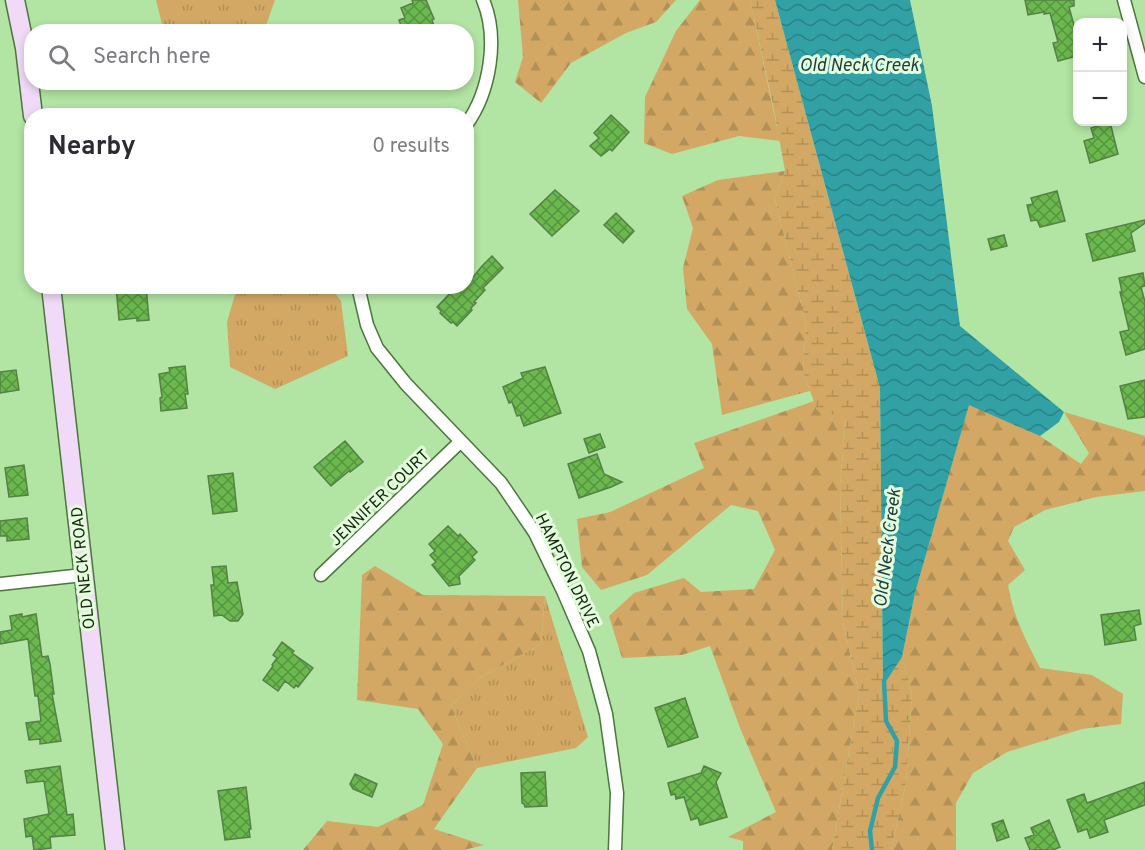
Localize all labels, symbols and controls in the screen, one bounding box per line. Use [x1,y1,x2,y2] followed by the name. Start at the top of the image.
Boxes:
[1073,18,1127,126] map controls
[1073,18,1127,72] button: +
[24,24,474,90] search box
[45,41,78,74] icon: search
[93,44,211,71] text: Search here
[799,55,920,78] water label: Old Neck Creek
[1073,72,1127,126] button: −
[48,131,136,164] text: Nearby
[372,134,450,160] text: 0 results
[327,446,434,551] street label: JENNIFER COURT
[870,487,907,609] water label: Old Neck Creek
[68,505,100,630] street label: OLD NECK ROAD
[530,510,603,631] street label: HAMPTON DRIVE

